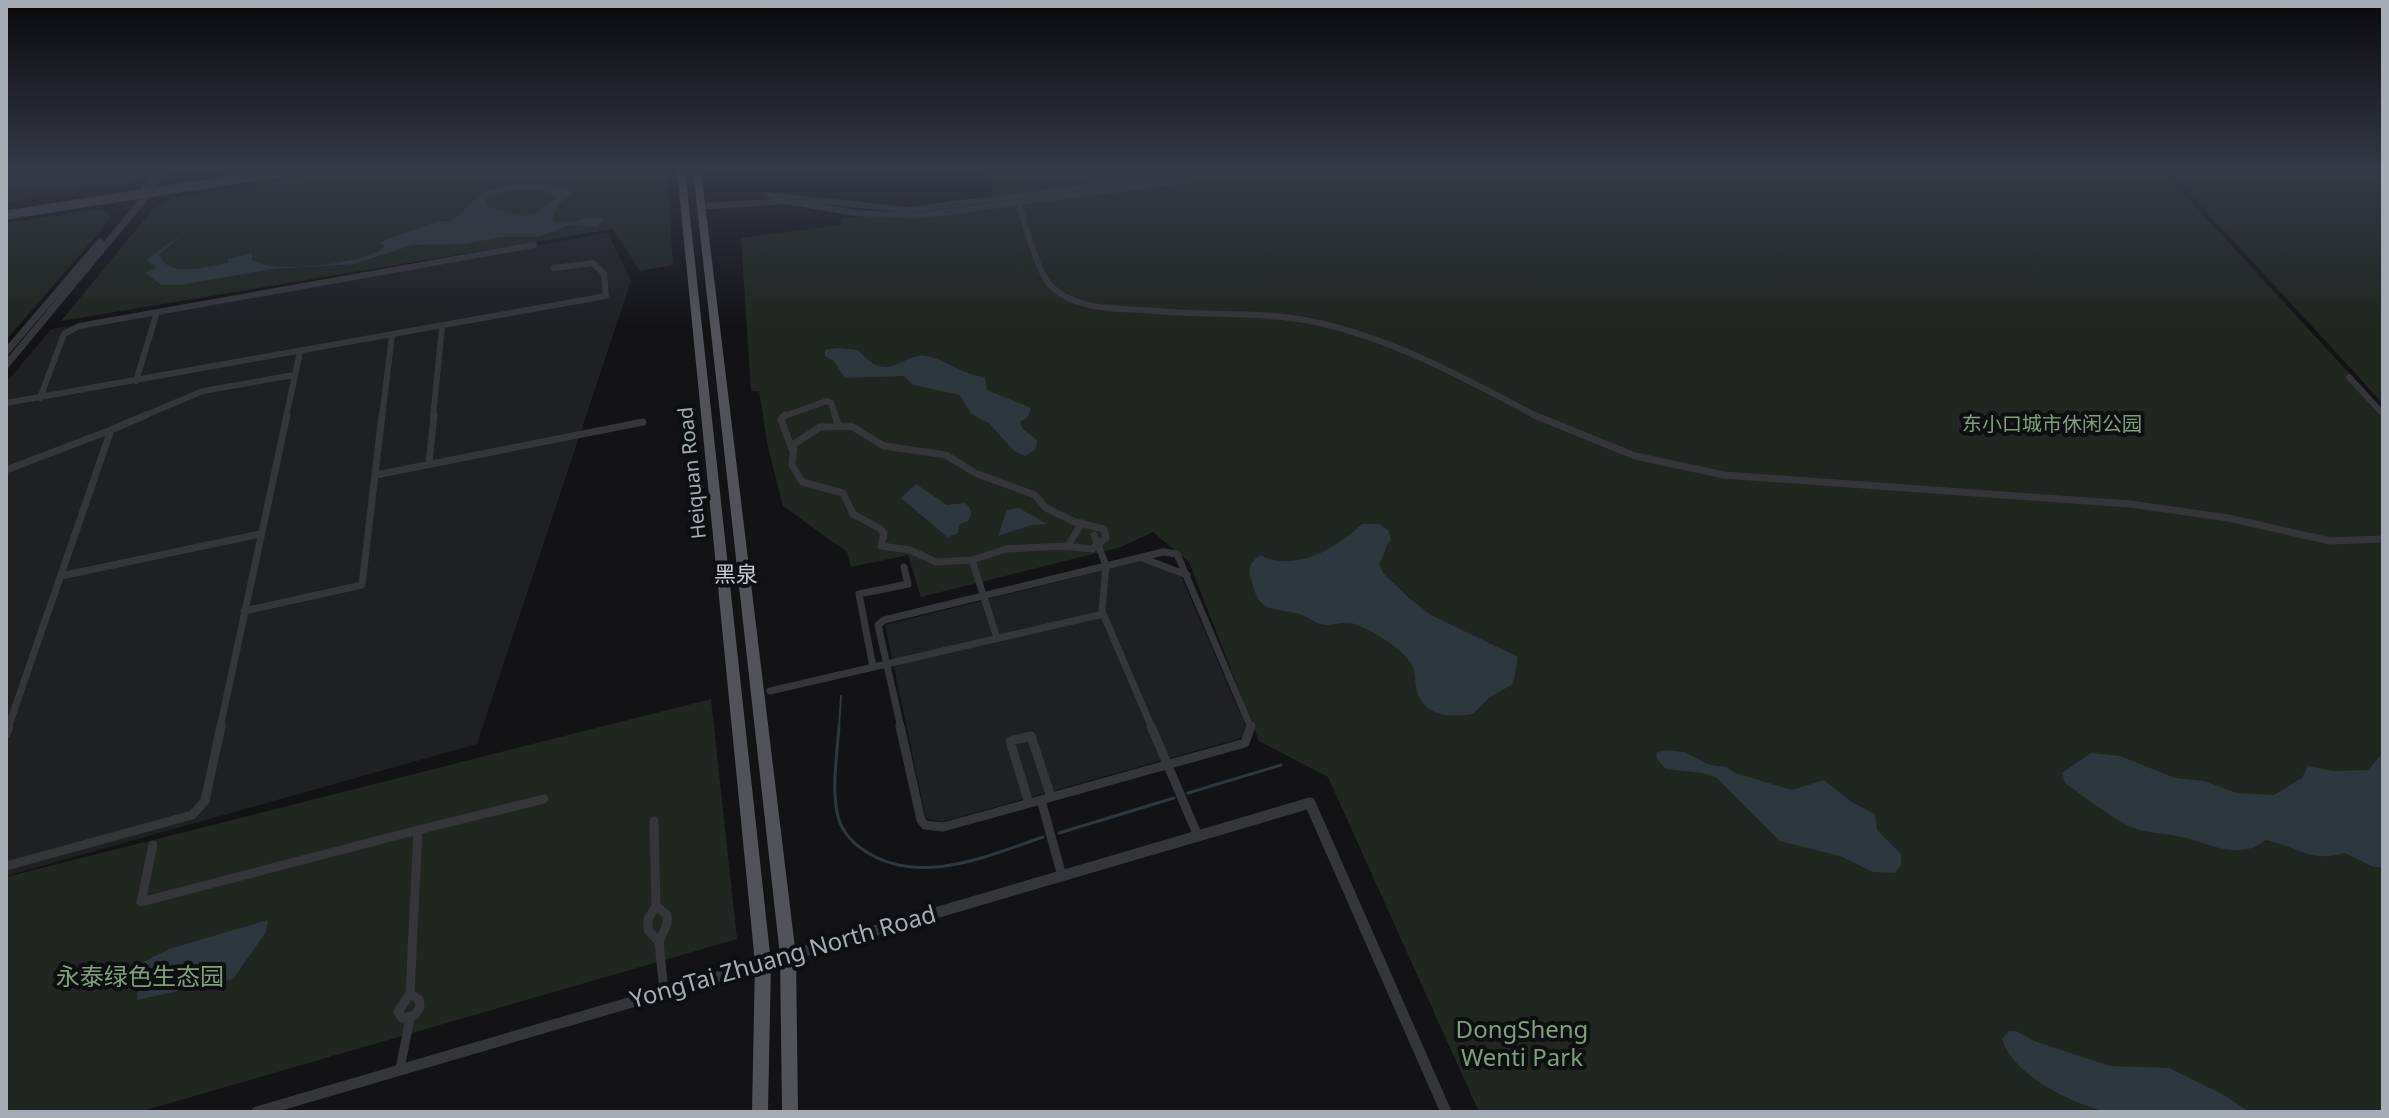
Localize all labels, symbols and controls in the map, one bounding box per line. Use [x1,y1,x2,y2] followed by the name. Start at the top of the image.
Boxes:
[671,406,712,540] street label: Heiquan Road
[1962,410,2142,437] park label: 东小口城市休闲公园
[714,558,758,588] district label: 黑泉
[626,896,939,1015] street label: YongTai Zhuang North Road
[56,959,224,992] park label: 永泰绿色生态园
[1456,1012,1588,1073] park label: DongSheng Wenti Park

